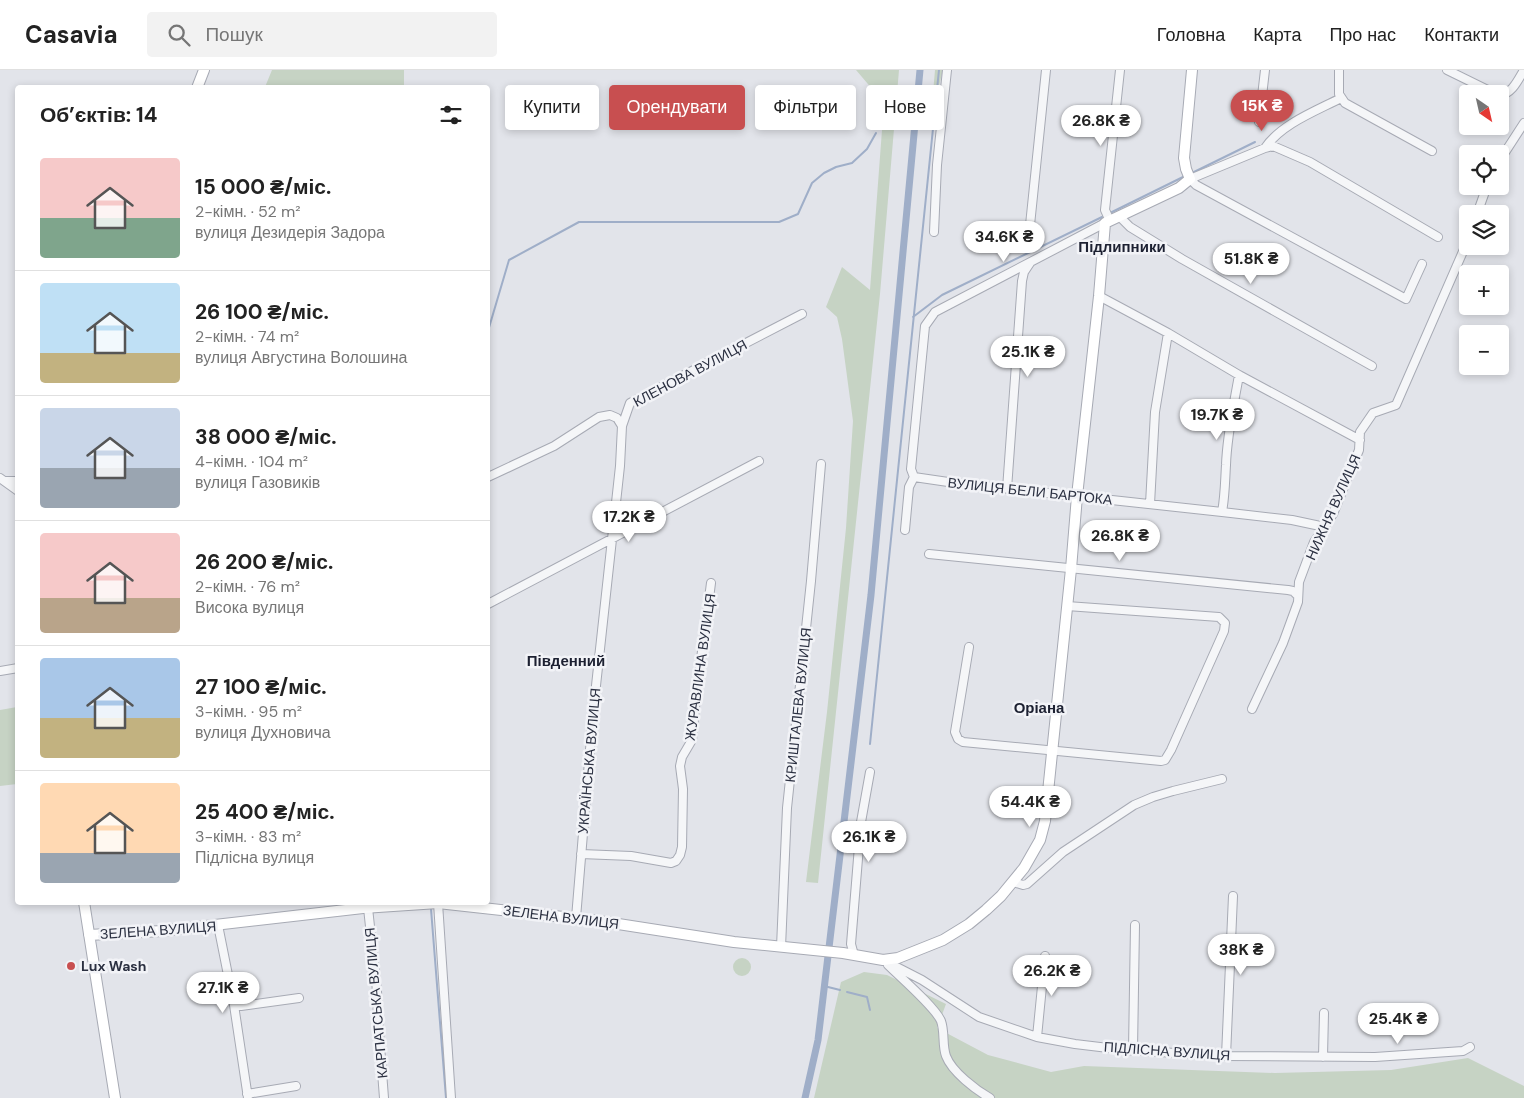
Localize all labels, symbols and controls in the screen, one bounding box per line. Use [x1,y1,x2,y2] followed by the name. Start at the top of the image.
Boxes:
[147,12,497,57] search box
[25,19,117,50] text: Casavia
[165,21,193,49] icon: search
[205,22,263,47] text: Пошук
[1157,23,1225,47] text: Головна
[1253,23,1301,47] text: Карта
[1329,23,1396,47] text: Про нас
[1424,23,1499,47] text: Контакти
[505,85,599,130] chip: Купити
[609,85,745,130] chip: Орендувати
[755,85,856,130] chip: Фільтри
[866,85,944,130] chip: Нове
[1459,85,1509,135] north arrow
[1459,85,1509,375] map controls
[1227,90,1297,132] pin: 15K ₴
[1242,95,1282,116] text: 15K ₴
[40,101,157,129] text: Об’єктів: 14
[437,101,465,129] icon: filters
[1055,104,1147,147] pin: 26.8K ₴
[1072,110,1130,131] text: 26.8K ₴
[1459,145,1509,195] button: locate
[195,173,331,201] text: 15 000 ₴/міс.
[80,178,140,238] icon: home
[195,201,301,222] text: 2-кімн. · 52 m²
[1459,205,1509,255] button: layers
[958,220,1050,263] pin: 34.6K ₴
[195,222,385,243] text: вулиця Дезидерія Задора
[975,226,1033,247] text: 34.6K ₴
[1078,237,1166,257] district label: Підлипники
[1205,242,1297,285] pin: 51.8K ₴
[1224,248,1278,269] text: 51.8K ₴
[1459,265,1509,315] button: +
[195,298,329,326] text: 26 100 ₴/міс.
[80,303,140,363] icon: home
[1459,325,1509,375] button: −
[195,326,299,347] text: 2-кімн. · 74 m²
[630,335,750,411] street label: КЛЕНОВА ВУЛИЦЯ
[982,336,1074,378] pin: 25.1K ₴
[1001,341,1055,362] text: 25.1K ₴
[195,347,407,368] text: вулиця Августина Волошина
[1171,398,1263,441] pin: 19.7K ₴
[1191,404,1243,425] text: 19.7K ₴
[195,423,337,451] text: 38 000 ₴/міс.
[80,428,140,488] icon: home
[195,451,308,472] text: 4-кімн. · 104 m²
[1302,451,1364,563] street label: НИЖНЯ ВУЛИЦЯ
[195,472,320,493] text: вулиця Газовиків
[947,473,1114,509] street label: ВУЛИЦЯ БЕЛИ БАРТОКА
[583,500,675,543] pin: 17.2K ₴
[603,506,655,527] text: 17.2K ₴
[1074,520,1166,562] pin: 26.8K ₴
[1091,525,1149,546] text: 26.8K ₴
[195,548,333,576] text: 26 200 ₴/міс.
[80,553,140,613] icon: home
[195,576,300,597] text: 2-кімн. · 76 m²
[681,592,719,742] street label: ЖУРАВЛИНА ВУЛИЦЯ
[195,597,304,618] text: Висока вулиця
[781,627,815,783] street label: КРИШТАЛЕВА ВУЛИЦЯ
[527,651,605,671] district label: Південний
[195,673,327,701] text: 27 100 ₴/міс.
[80,678,140,738] icon: home
[574,687,604,835] street label: УКРАЇНСЬКА ВУЛИЦЯ
[1014,698,1065,718] district label: Оріана
[195,701,302,722] text: 3-кімн. · 95 m²
[195,722,331,743] text: вулиця Духновича
[984,786,1076,828] pin: 54.4K ₴
[1000,791,1060,812] text: 54.4K ₴
[195,798,335,826] text: 25 400 ₴/міс.
[80,803,140,863] icon: home
[823,820,915,863] pin: 26.1K ₴
[195,826,301,847] text: 3-кімн. · 83 m²
[842,826,896,847] text: 26.1K ₴
[195,847,314,868] text: Підлісна вулиця
[502,901,620,933] street label: ЗЕЛЕНА ВУЛИЦЯ
[99,917,217,943] street label: ЗЕЛЕНА ВУЛИЦЯ
[360,927,392,1079] street label: КАРПАТСЬКА ВУЛИЦЯ
[1206,934,1276,976] pin: 38K ₴
[1219,939,1263,960] text: 38K ₴
[1006,954,1098,997] pin: 26.2K ₴
[81,957,146,975] place label: Lux Wash
[65,960,77,972] marker: Lux Wash
[1024,960,1080,981] text: 26.2K ₴
[177,972,269,1014] pin: 27.1K ₴
[198,977,248,998] text: 27.1K ₴
[1352,1002,1444,1045] pin: 25.4K ₴
[1369,1008,1427,1029] text: 25.4K ₴
[1103,1038,1231,1064] street label: ПІДЛІСНА ВУЛИЦЯ

